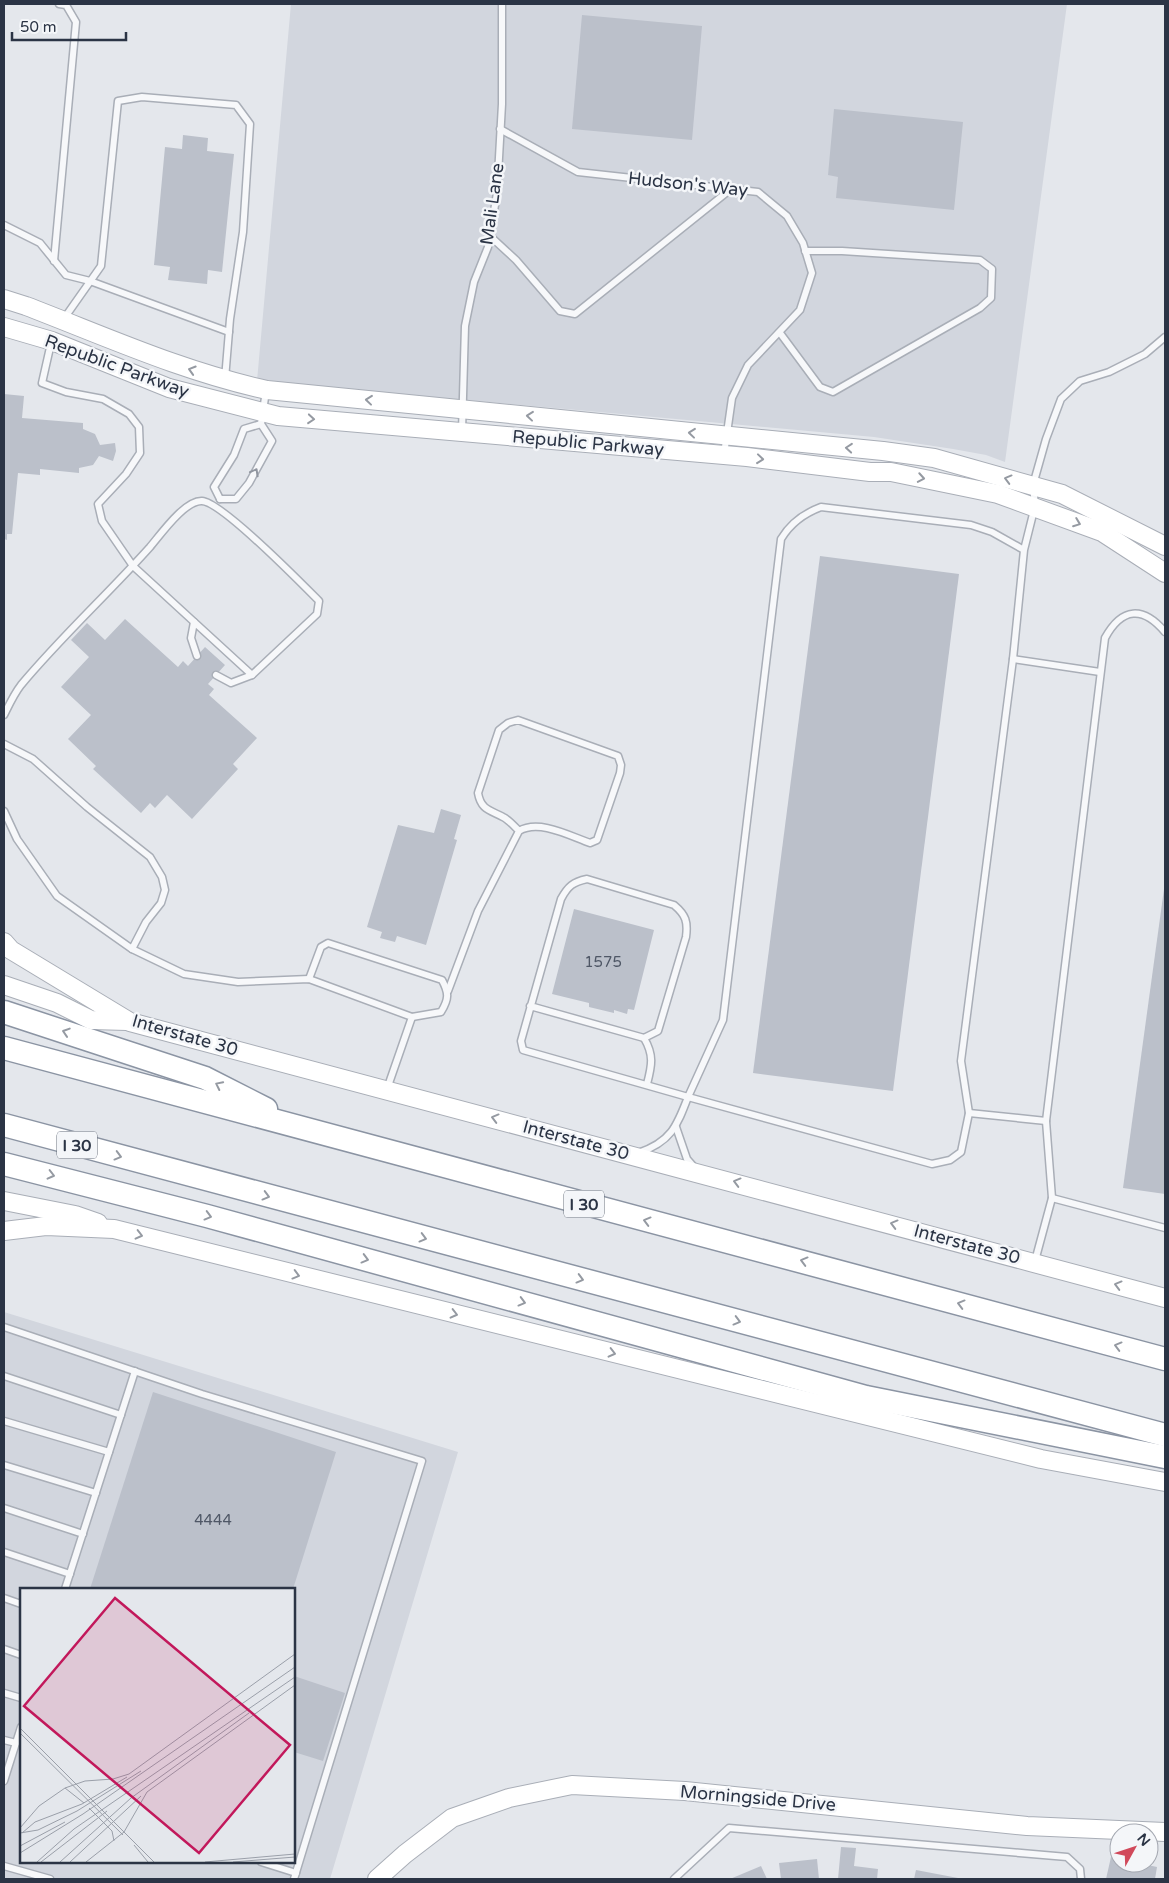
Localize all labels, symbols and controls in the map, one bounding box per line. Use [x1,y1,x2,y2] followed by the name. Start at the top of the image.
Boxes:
[12,10,126,42] scale bar
[20,18,57,36] text: 50 m
[475,161,509,247] street label: Mali Lane
[627,167,749,201] street label: Hudson's Way
[42,330,193,402] street label: Republic Parkway
[188,366,197,376] one-way arrow
[364,395,372,406] one-way arrow
[526,411,534,422] one-way arrow
[307,413,315,424] one-way arrow
[511,425,665,461] street label: Republic Parkway
[688,428,696,439] one-way arrow
[845,443,853,454] one-way arrow
[757,453,765,464] one-way arrow
[249,468,259,477] one-way arrow
[917,472,926,482] one-way arrow
[1004,474,1013,485] one-way arrow
[1072,516,1081,527] one-way arrow
[584,953,622,971] house number: 1575
[130,1009,240,1061] street label: Interstate 30
[62,1028,71,1038] one-way arrow
[215,1081,224,1091] one-way arrow
[491,1113,500,1124] one-way arrow
[520,1115,632,1165] street label: Interstate 30
[57,1132,97,1158] road number: I 30
[114,1150,123,1161] one-way arrow
[47,1169,56,1180] one-way arrow
[733,1178,741,1188] one-way arrow
[261,1190,269,1200] one-way arrow
[564,1190,604,1218] road number: I 30
[204,1210,213,1221] one-way arrow
[644,1216,652,1226] one-way arrow
[911,1219,1023,1269] street label: Interstate 30
[890,1220,898,1230] one-way arrow
[134,1229,143,1240] one-way arrow
[418,1232,426,1242] one-way arrow
[361,1254,369,1264] one-way arrow
[801,1257,809,1267] one-way arrow
[292,1269,301,1280] one-way arrow
[575,1273,584,1284] one-way arrow
[1115,1281,1123,1291] one-way arrow
[517,1297,525,1307] one-way arrow
[958,1299,966,1309] one-way arrow
[450,1308,459,1319] one-way arrow
[733,1315,741,1326] one-way arrow
[1115,1342,1123,1352] one-way arrow
[607,1347,616,1358] one-way arrow
[194,1511,232,1529] house number: 4444
[20,1588,295,1863] inset map
[679,1780,837,1816] street label: Morningside Drive
[1109,1823,1159,1873] north arrow
[1133,1830,1154,1850] text: N

